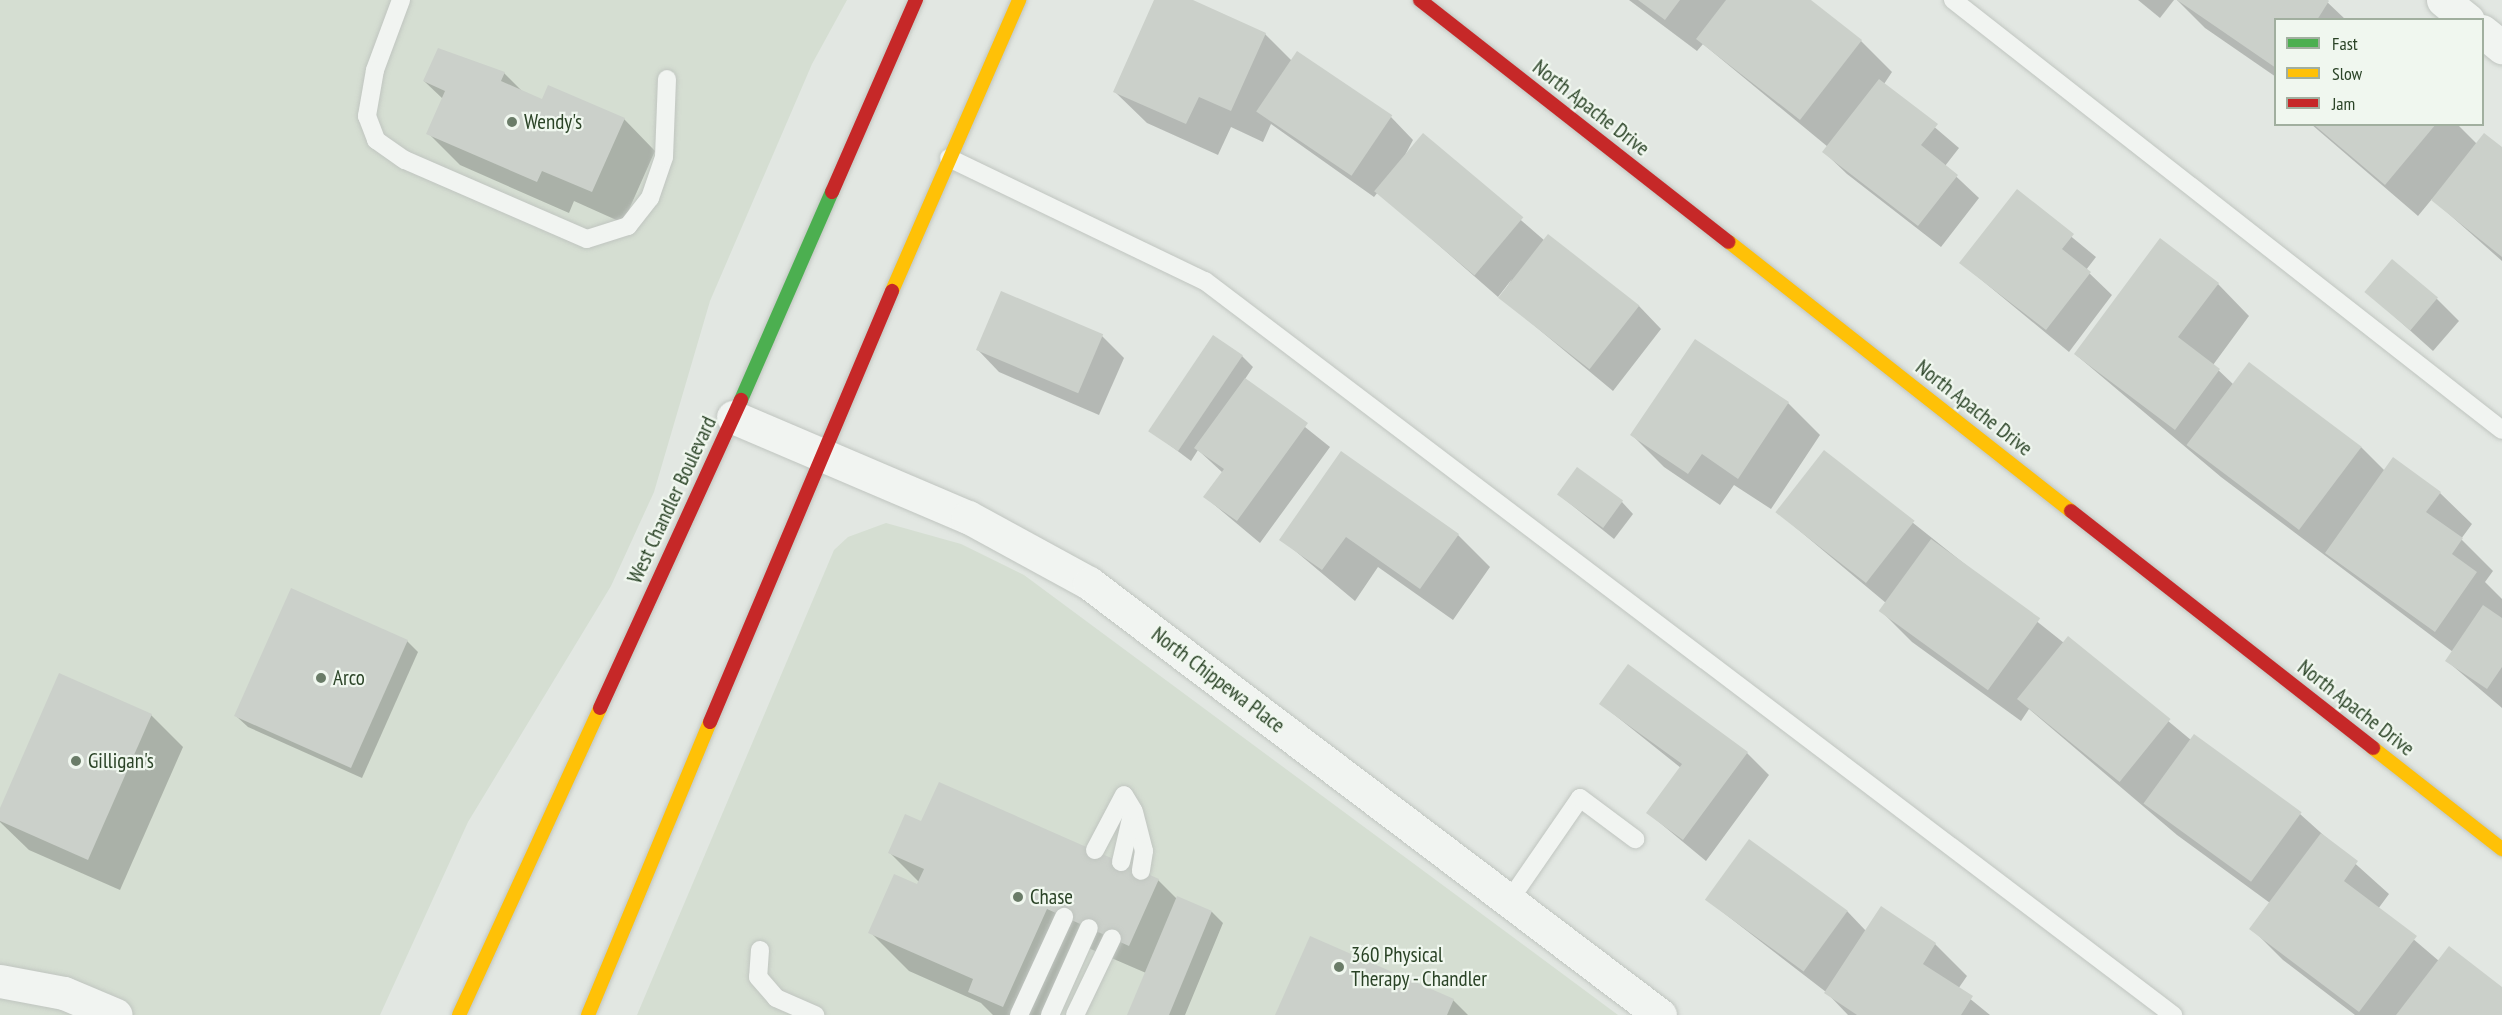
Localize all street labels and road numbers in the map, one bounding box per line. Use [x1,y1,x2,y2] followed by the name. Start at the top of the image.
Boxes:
[1527,54,1655,162] street label: North Apache Drive
[1910,354,2038,462] street label: North Apache Drive
[622,412,722,588] street label: West Chandler Boulevard
[1146,622,1290,738] street label: North Chippewa Place
[2292,654,2420,762] street label: North Apache Drive

